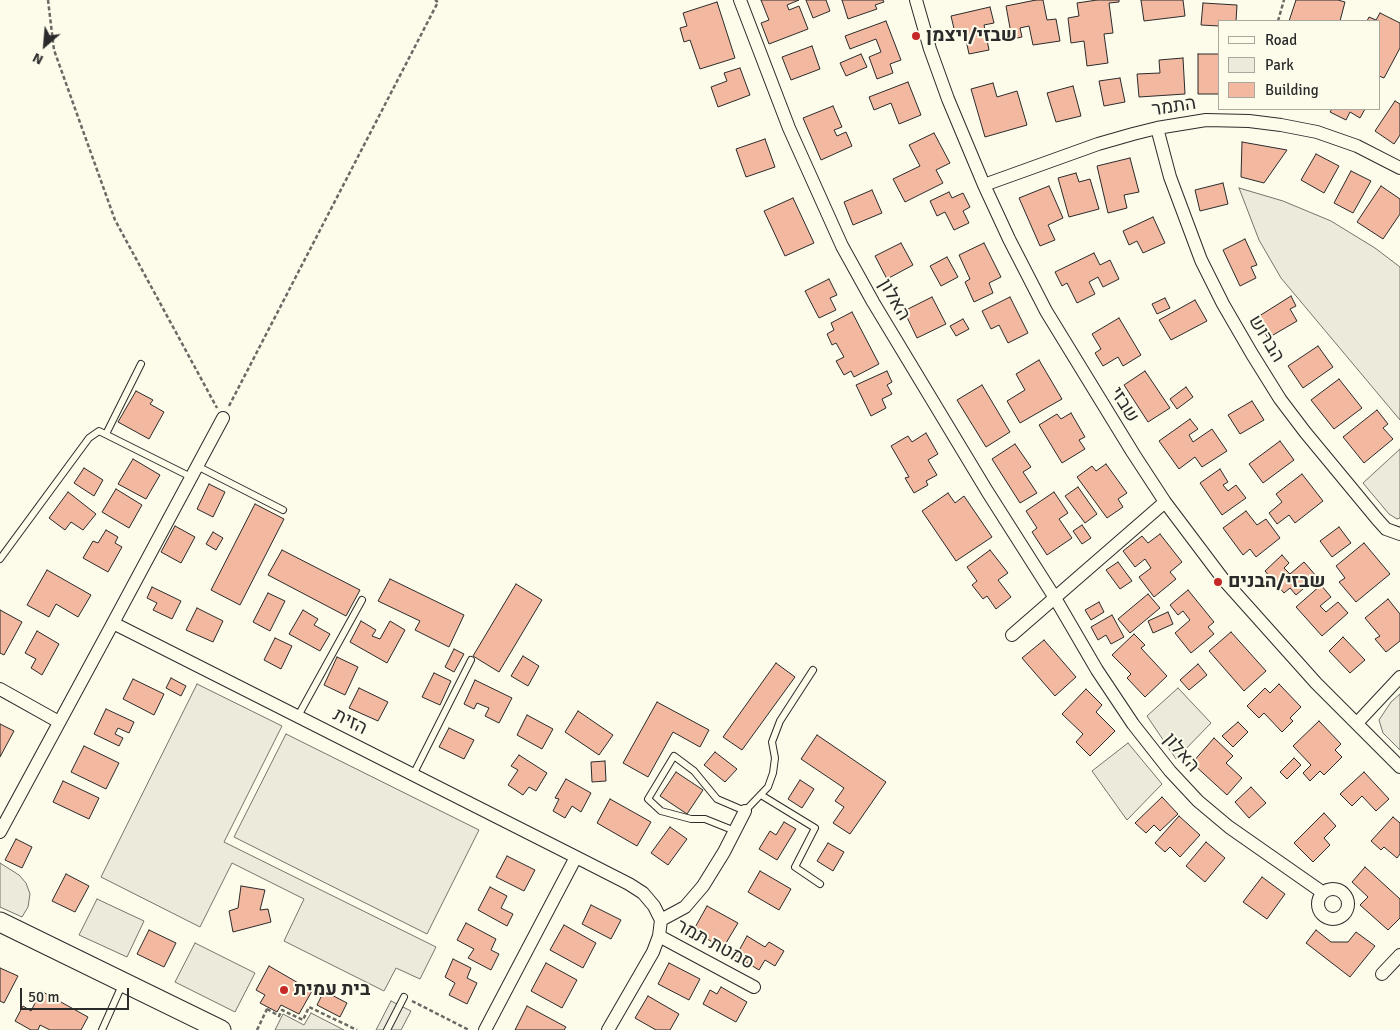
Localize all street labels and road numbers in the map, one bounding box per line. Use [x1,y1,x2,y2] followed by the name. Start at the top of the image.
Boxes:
[1150,92,1198,122] street label: התמר
[873,275,915,325] street label: האלון
[1243,311,1289,367] street label: הברוש
[1104,383,1144,427] street label: שבזי
[329,704,371,740] street label: הזית
[1158,729,1204,777] street label: האלון
[672,915,758,975] street label: סמטת תמר

